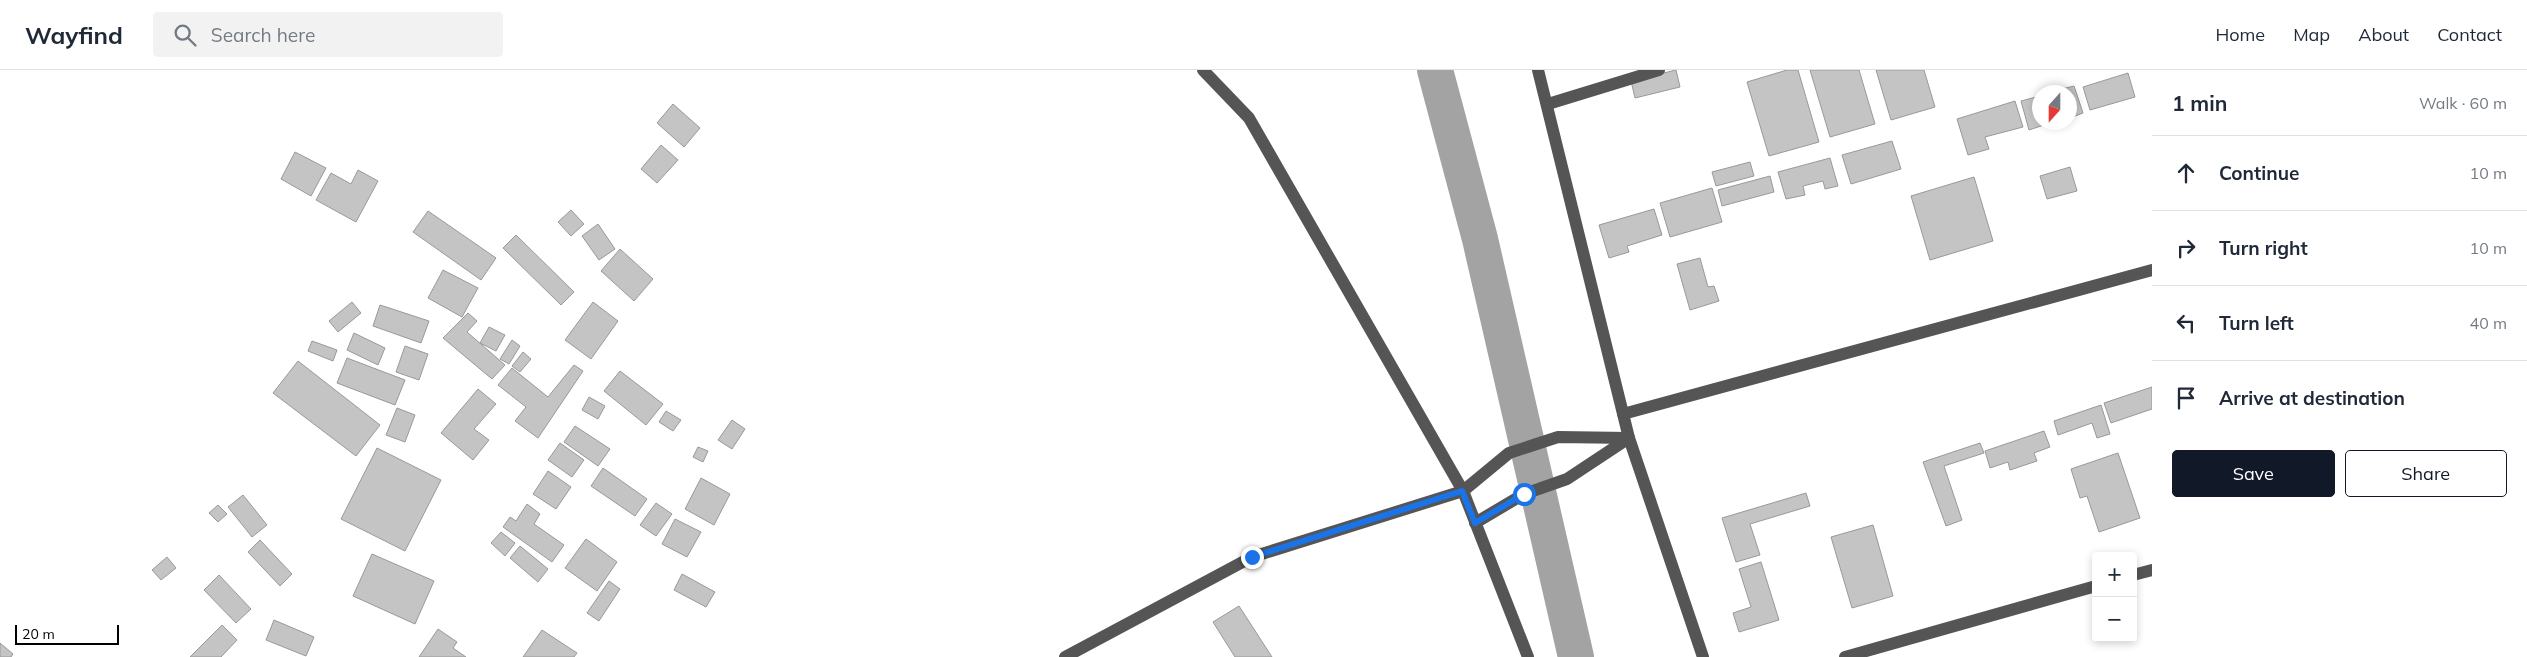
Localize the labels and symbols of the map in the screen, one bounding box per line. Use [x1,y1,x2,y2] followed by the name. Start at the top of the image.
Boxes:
[2032,85,2077,130] north arrow
[1513,483,1536,506] route start
[1241,546,1264,569] route end
[15,622,119,645] scale bar

